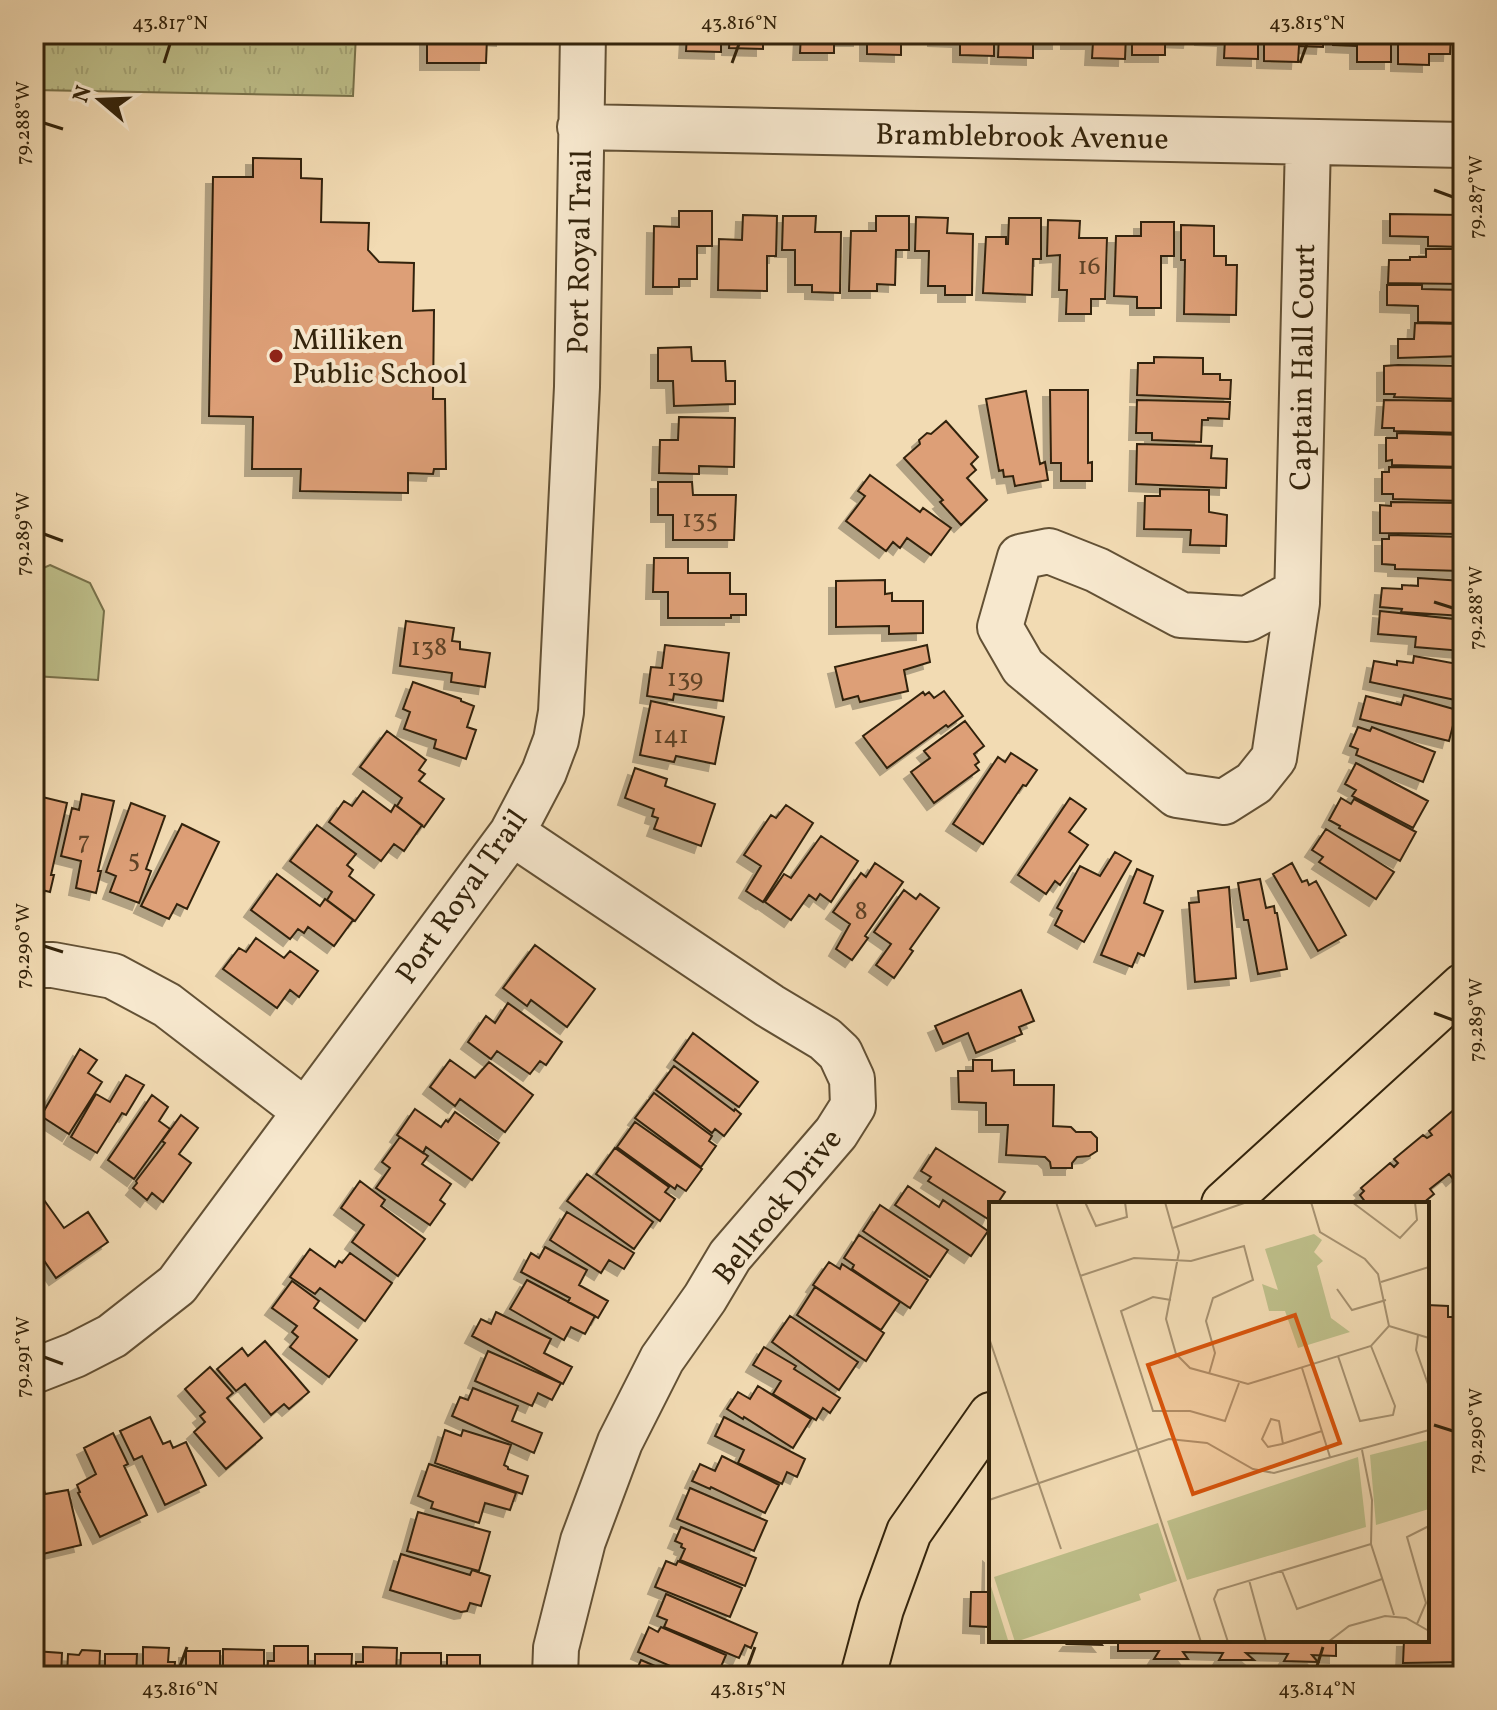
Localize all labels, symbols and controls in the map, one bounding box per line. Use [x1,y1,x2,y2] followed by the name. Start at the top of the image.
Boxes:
[132,10,208,38] text: 43.817°N
[701,10,777,38] text: 43.816°N
[1269,10,1345,38] text: 43.815°N
[60,60,140,140] north arrow
[10,81,38,165] text: 79.288°W
[66,82,101,107] text: N
[875,114,1169,162] street label: Bramblebrook Avenue
[558,149,604,355] street label: Port Royal Trail
[1463,155,1491,239] text: 79.287°W
[1281,243,1327,491] street label: Captain Hall Court
[1077,249,1101,285] house number: 16
[292,320,468,396] place label: Milliken Public School
[267,347,285,365] marker: Milliken Public School
[10,492,38,576] text: 79.289°W
[682,502,718,538] house number: 135
[1463,566,1491,650] text: 79.288°W
[411,630,447,666] house number: 138
[667,661,703,697] house number: 139
[653,718,689,754] house number: 141
[387,801,539,993] street label: Port Royal Trail
[78,824,90,860] house number: 7
[128,842,140,878] house number: 5
[854,894,868,930] house number: 8
[10,903,38,989] text: 79.290°W
[1463,978,1491,1062] text: 79.289°W
[704,1120,853,1294] street label: Bellrock Drive
[989,1202,1429,1642] inset map
[10,1316,38,1398] text: 79.291°W
[1463,1388,1491,1474] text: 79.290°W
[142,1676,218,1704] text: 43.816°N
[710,1676,786,1704] text: 43.815°N
[1278,1676,1356,1704] text: 43.814°N

